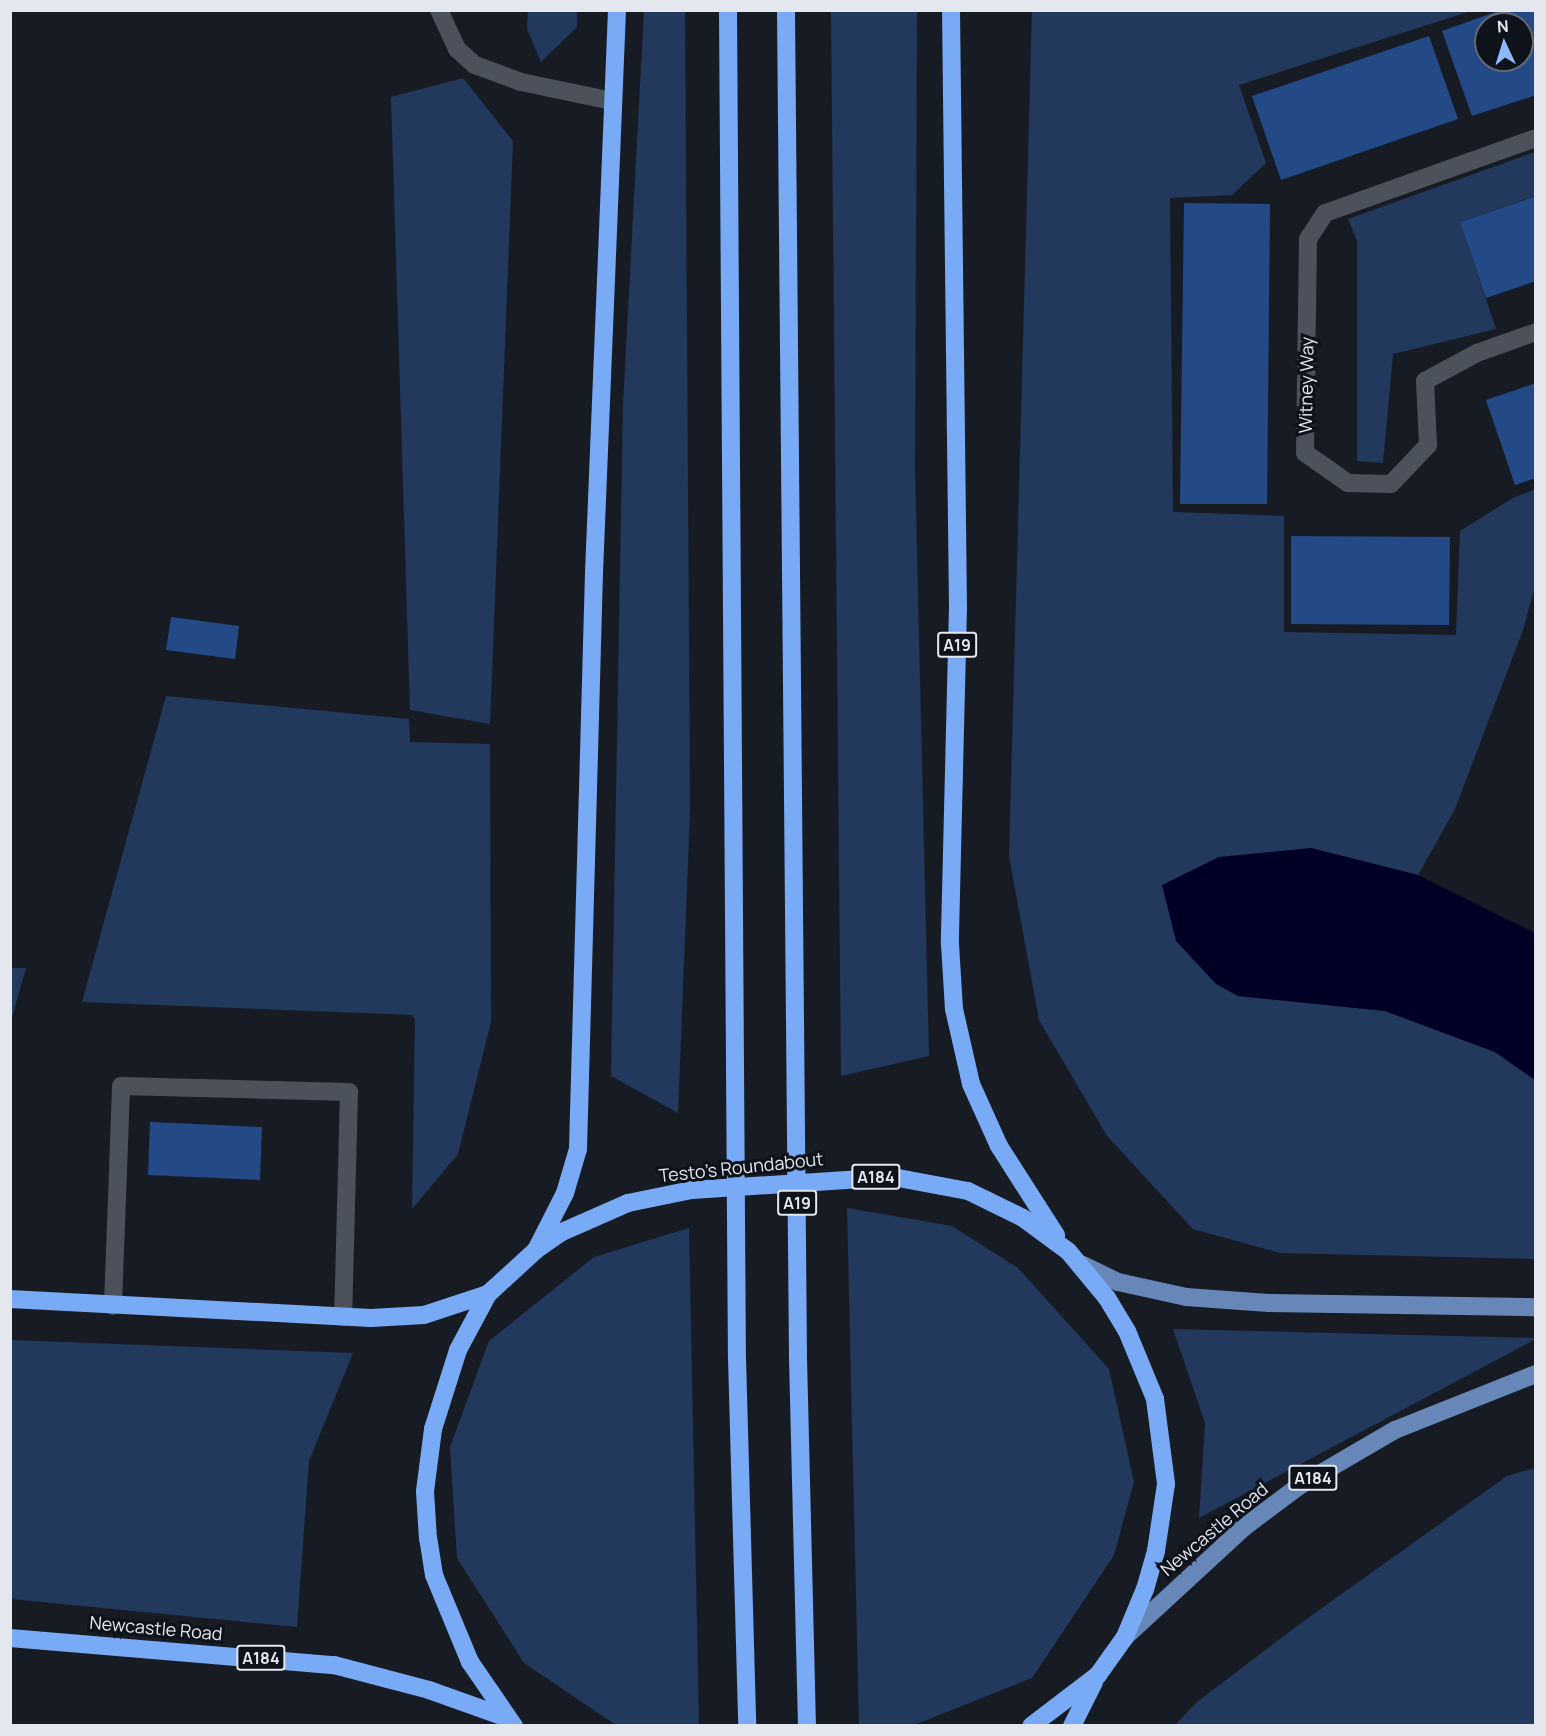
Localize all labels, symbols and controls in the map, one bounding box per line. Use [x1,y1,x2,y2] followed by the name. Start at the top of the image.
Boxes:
[1474,12,1534,72] north arrow
[1496,15,1509,37] text: N
[1294,336,1318,434] street label: Witney Way
[936,632,978,658] road number: A19
[658,1148,824,1186] street label: Testo's Roundabout
[850,1164,902,1190] road number: A184
[776,1190,818,1216] road number: A19
[1288,1465,1338,1491] road number: A184
[1156,1478,1272,1580] street label: Newcastle Road
[89,1611,223,1645] street label: Newcastle Road
[236,1645,286,1671] road number: A184

